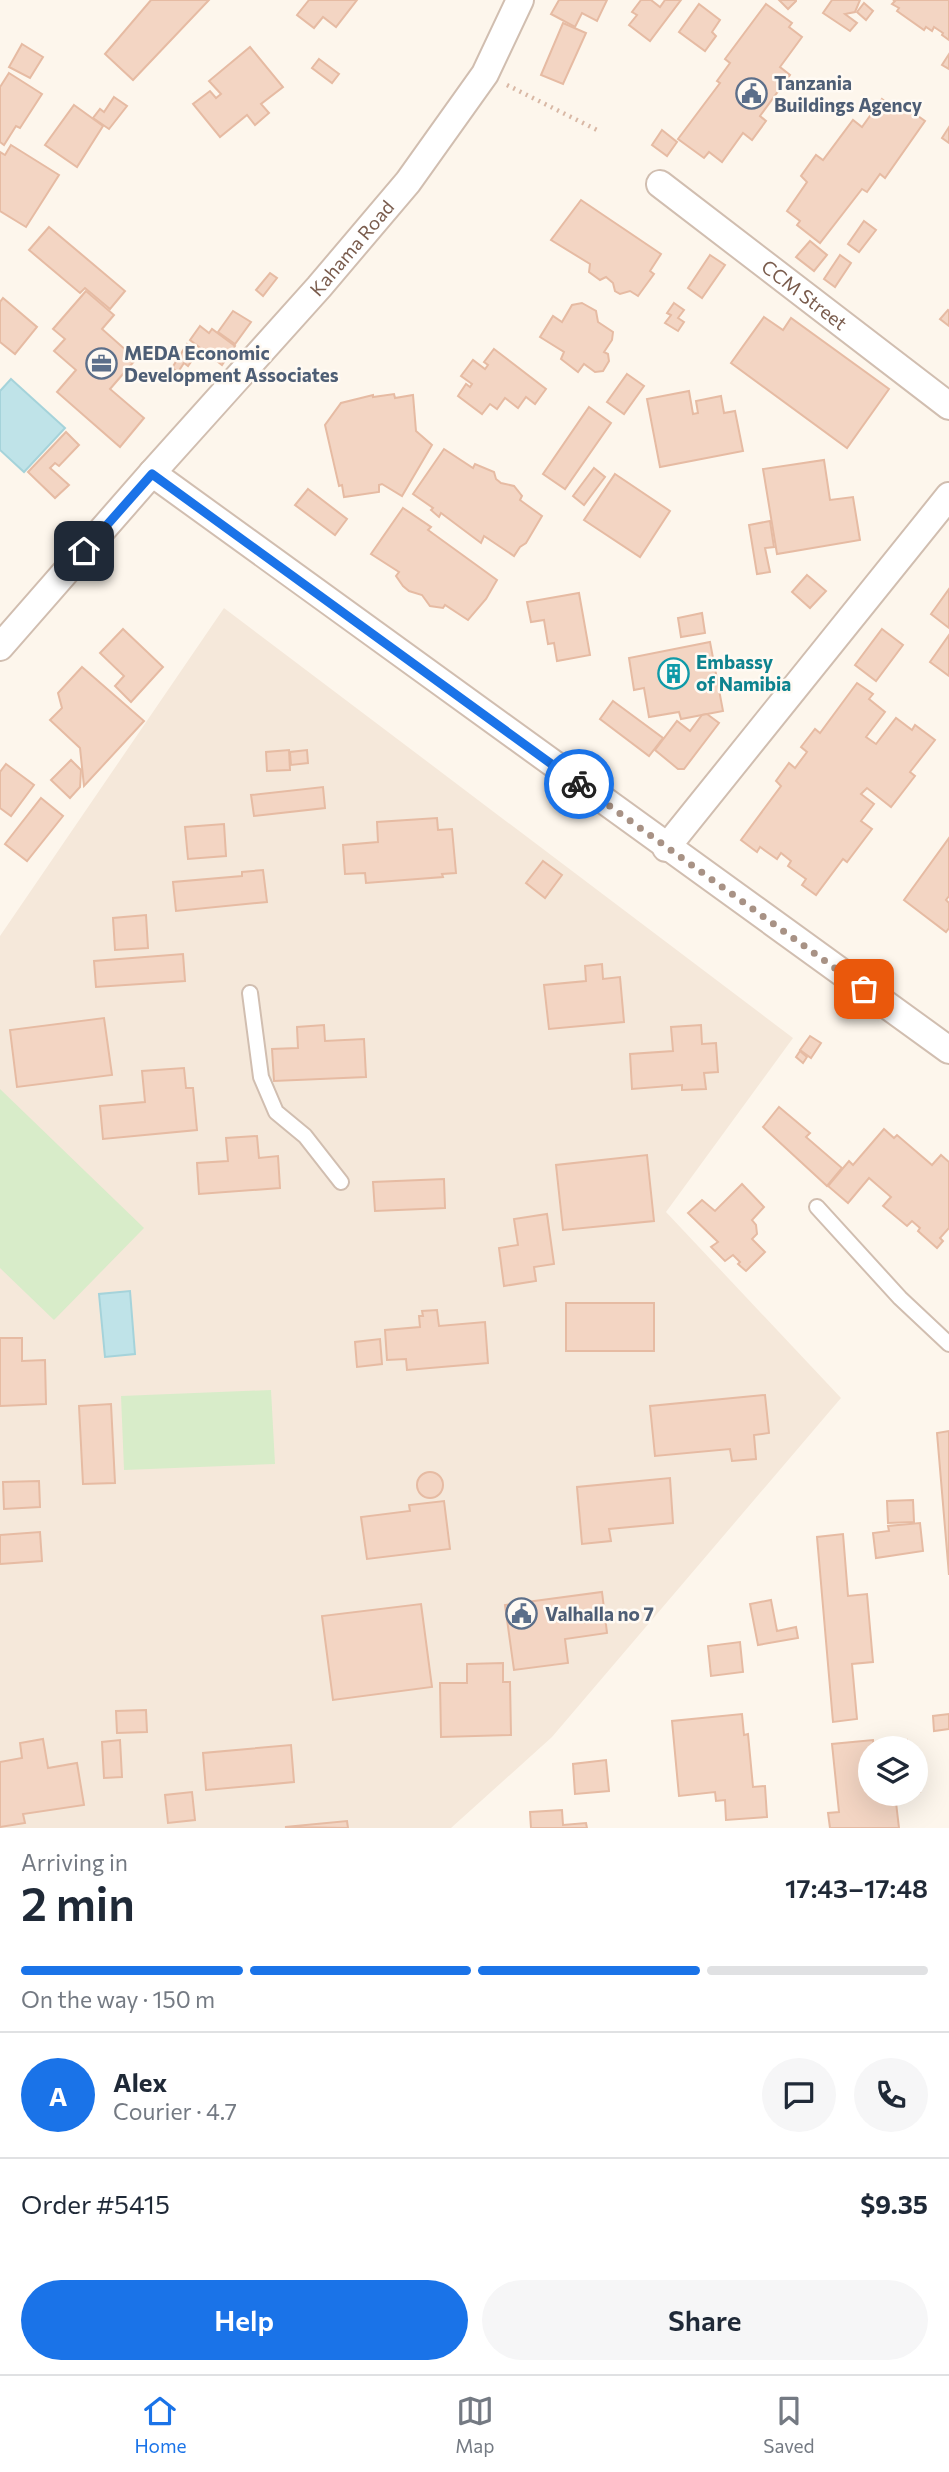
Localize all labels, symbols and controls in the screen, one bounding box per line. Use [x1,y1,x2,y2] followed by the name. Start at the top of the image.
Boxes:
[774,71,923,116] place label: Tanzania Buildings Agency
[734,77,768,111] public building icon: Tanzania Buildings Agency
[305,195,399,300] street label: Kahama Road
[757,254,852,335] street label: CCM Street
[124,341,339,386] place label: MEDA Economic Development Associates
[84,347,118,381] office icon: MEDA Economic Development Associates
[54,521,114,581] pin
[65,532,103,570] icon: home
[696,650,791,695] place label: Embassy of Namibia
[656,656,690,690] building icon: Embassy of Namibia
[544,749,614,819] courier
[560,765,598,803] icon: bike
[834,959,894,1019] pin
[845,970,883,1008] icon: bag
[505,1597,539,1631] public building icon: Valhalla no 7
[545,1602,654,1625] place label: Valhalla no 7
[858,1736,928,1806] map controls
[858,1736,928,1806] button: layers
[21,1848,128,1876] text: Arriving in
[785,1872,928,1903] text: 17:43–17:48
[21,1874,135,1930] text: 2 min
[21,1985,215,2013] text: On the way · 150 m
[762,2058,836,2132] button: chat
[854,2058,928,2132] button: phone
[113,2066,167,2097] text: Alex
[49,2080,67,2111] text: A
[113,2097,237,2125] text: Courier · 4.7
[21,2188,170,2219] text: Order #5415
[860,2188,928,2219] text: $9.35
[21,2280,468,2360] button: Help
[482,2280,928,2360] button: Share
[134,2392,187,2457] tab: Home
[455,2392,495,2457] tab: Map
[763,2392,815,2457] tab: Saved

